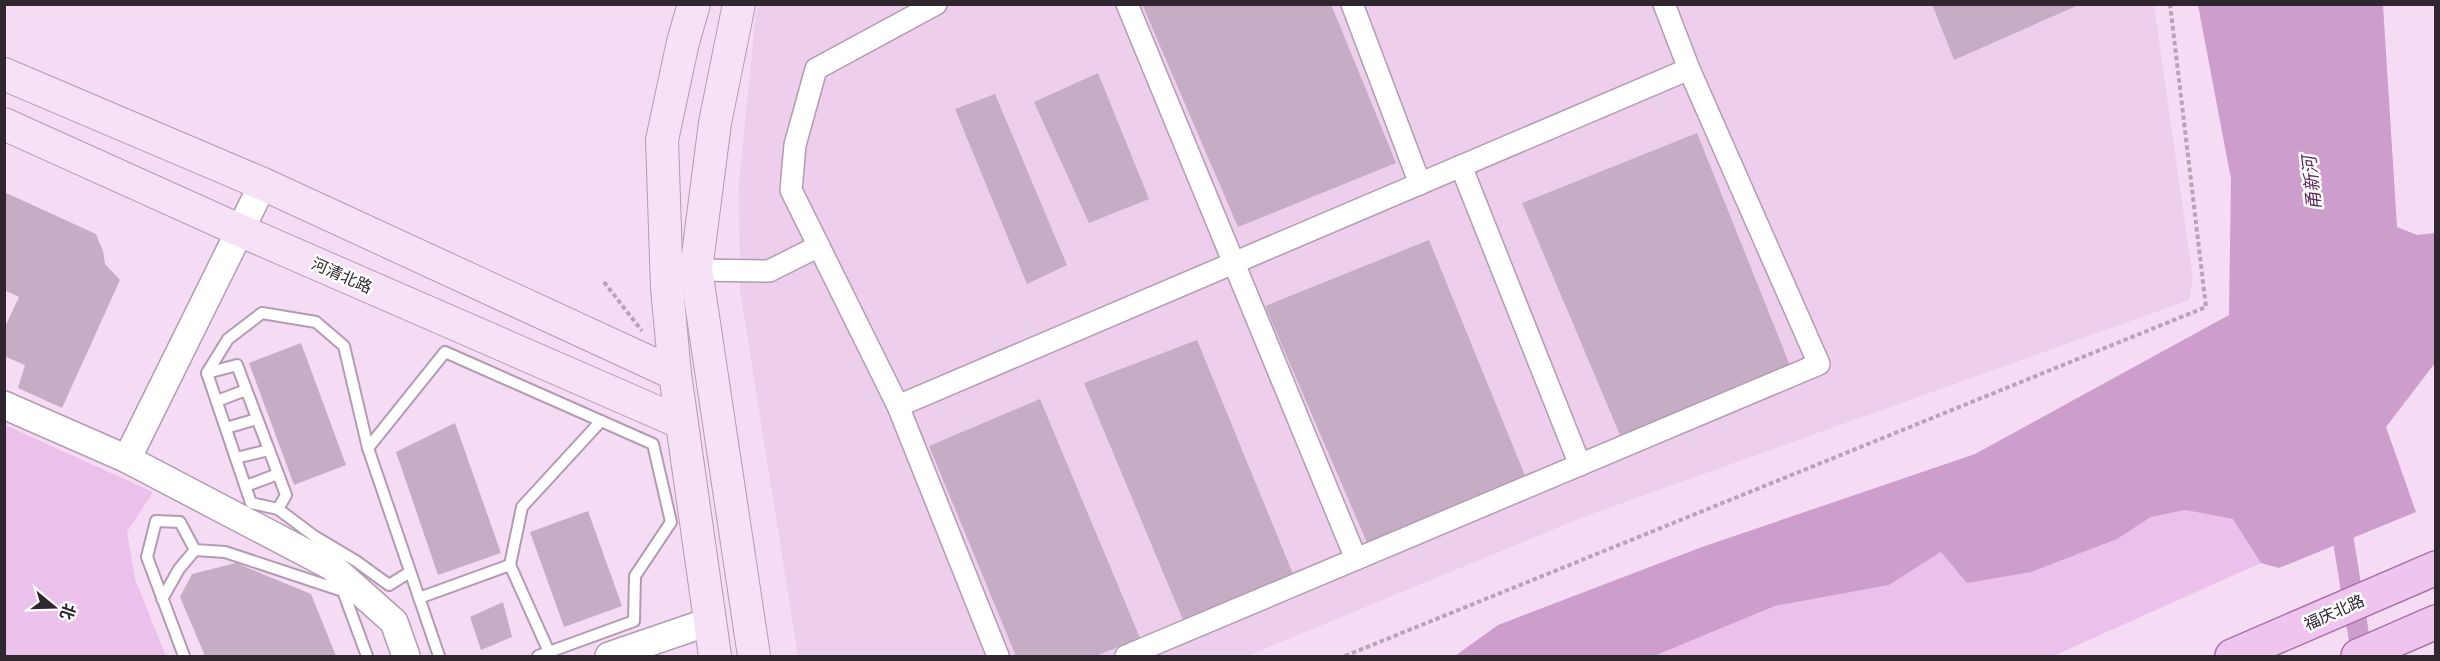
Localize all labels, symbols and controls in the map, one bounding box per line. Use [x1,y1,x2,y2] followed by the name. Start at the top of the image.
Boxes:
[2298,152,2326,211] water label: 甬新河
[309,254,375,297] street label: 河清北路
[24,577,84,637] north arrow
[2301,591,2367,634] street label: 福庆北路
[56,601,79,622] text: 北

